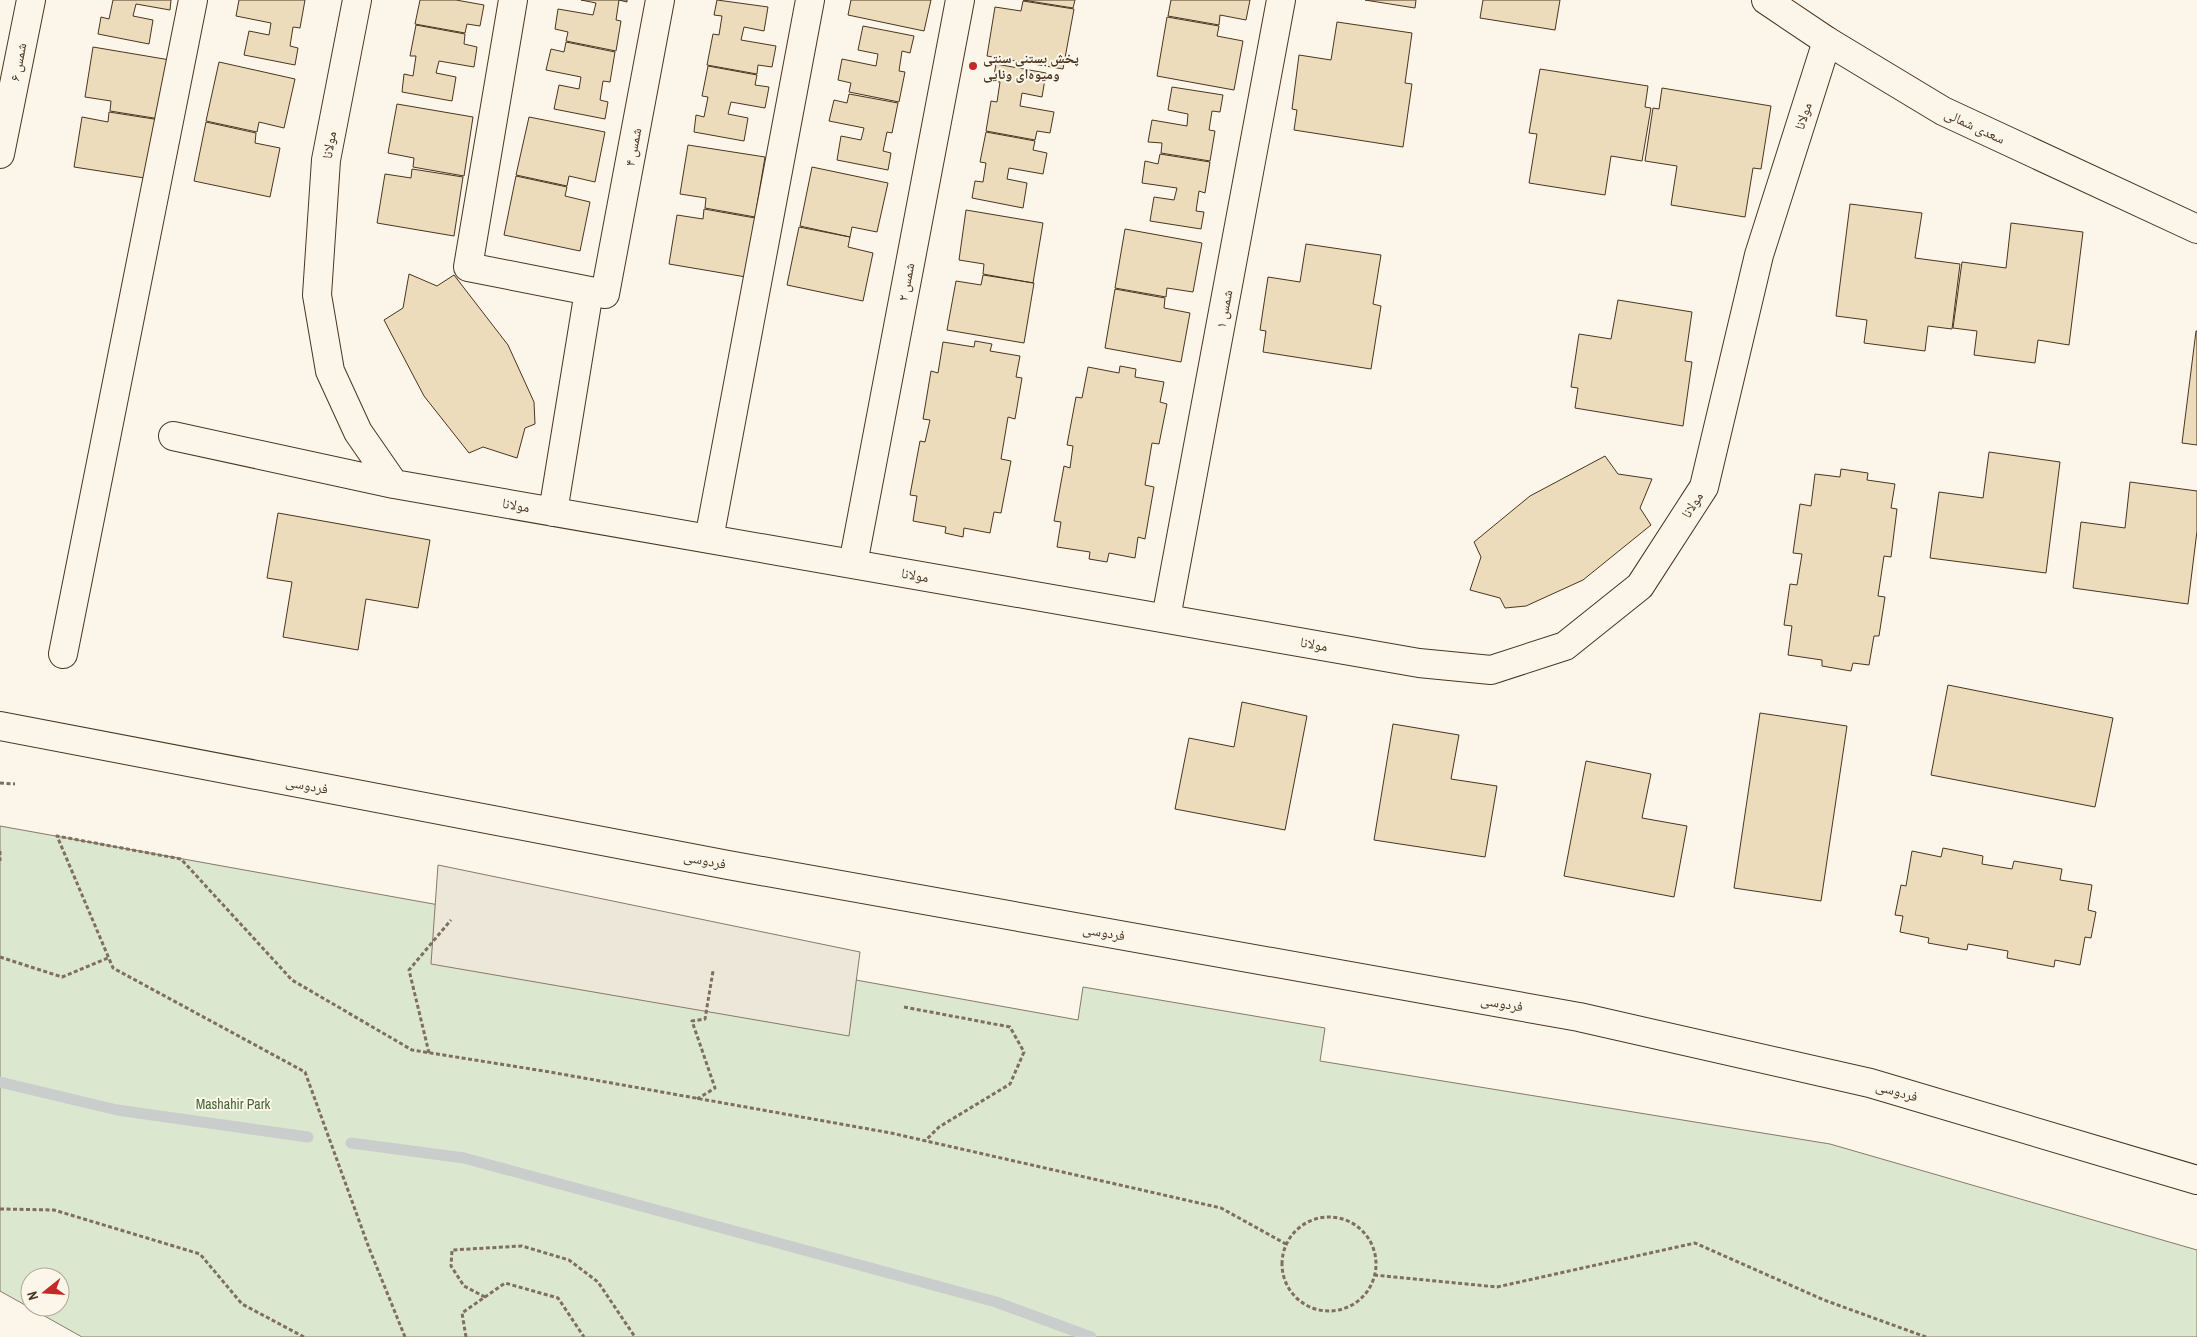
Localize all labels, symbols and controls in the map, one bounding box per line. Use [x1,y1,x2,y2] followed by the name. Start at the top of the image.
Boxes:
[5,41,31,83] street label: شمس ۶
[983,49,1079,83] place label: پخش بستنی سنتی ومیوه‌ای ونایی
[967,60,979,72] marker: پخش بستنی سنتی ومیوه‌ای ونایی
[1790,100,1816,132] street label: مولانا
[1942,104,2008,148] street label: سعدی شمالی
[620,126,646,168] street label: شمس ۴
[318,130,340,160] street label: مولانا
[893,261,919,303] street label: شمس ۲
[1211,288,1237,330] street label: شمس ۱
[1677,489,1707,521] street label: مولانا
[501,494,531,516] street label: مولانا
[900,564,930,586] street label: مولانا
[1299,633,1329,655] street label: مولانا
[284,772,330,798] street label: فردوسی
[682,847,728,873] street label: فردوسی
[1081,919,1127,945] street label: فردوسی
[1479,990,1525,1016] street label: فردوسی
[1874,1076,1920,1106] street label: فردوسی
[196,1095,271,1113] park label: Mashahir Park
[20,1267,70,1317] north arrow
[23,1289,42,1302] text: N

